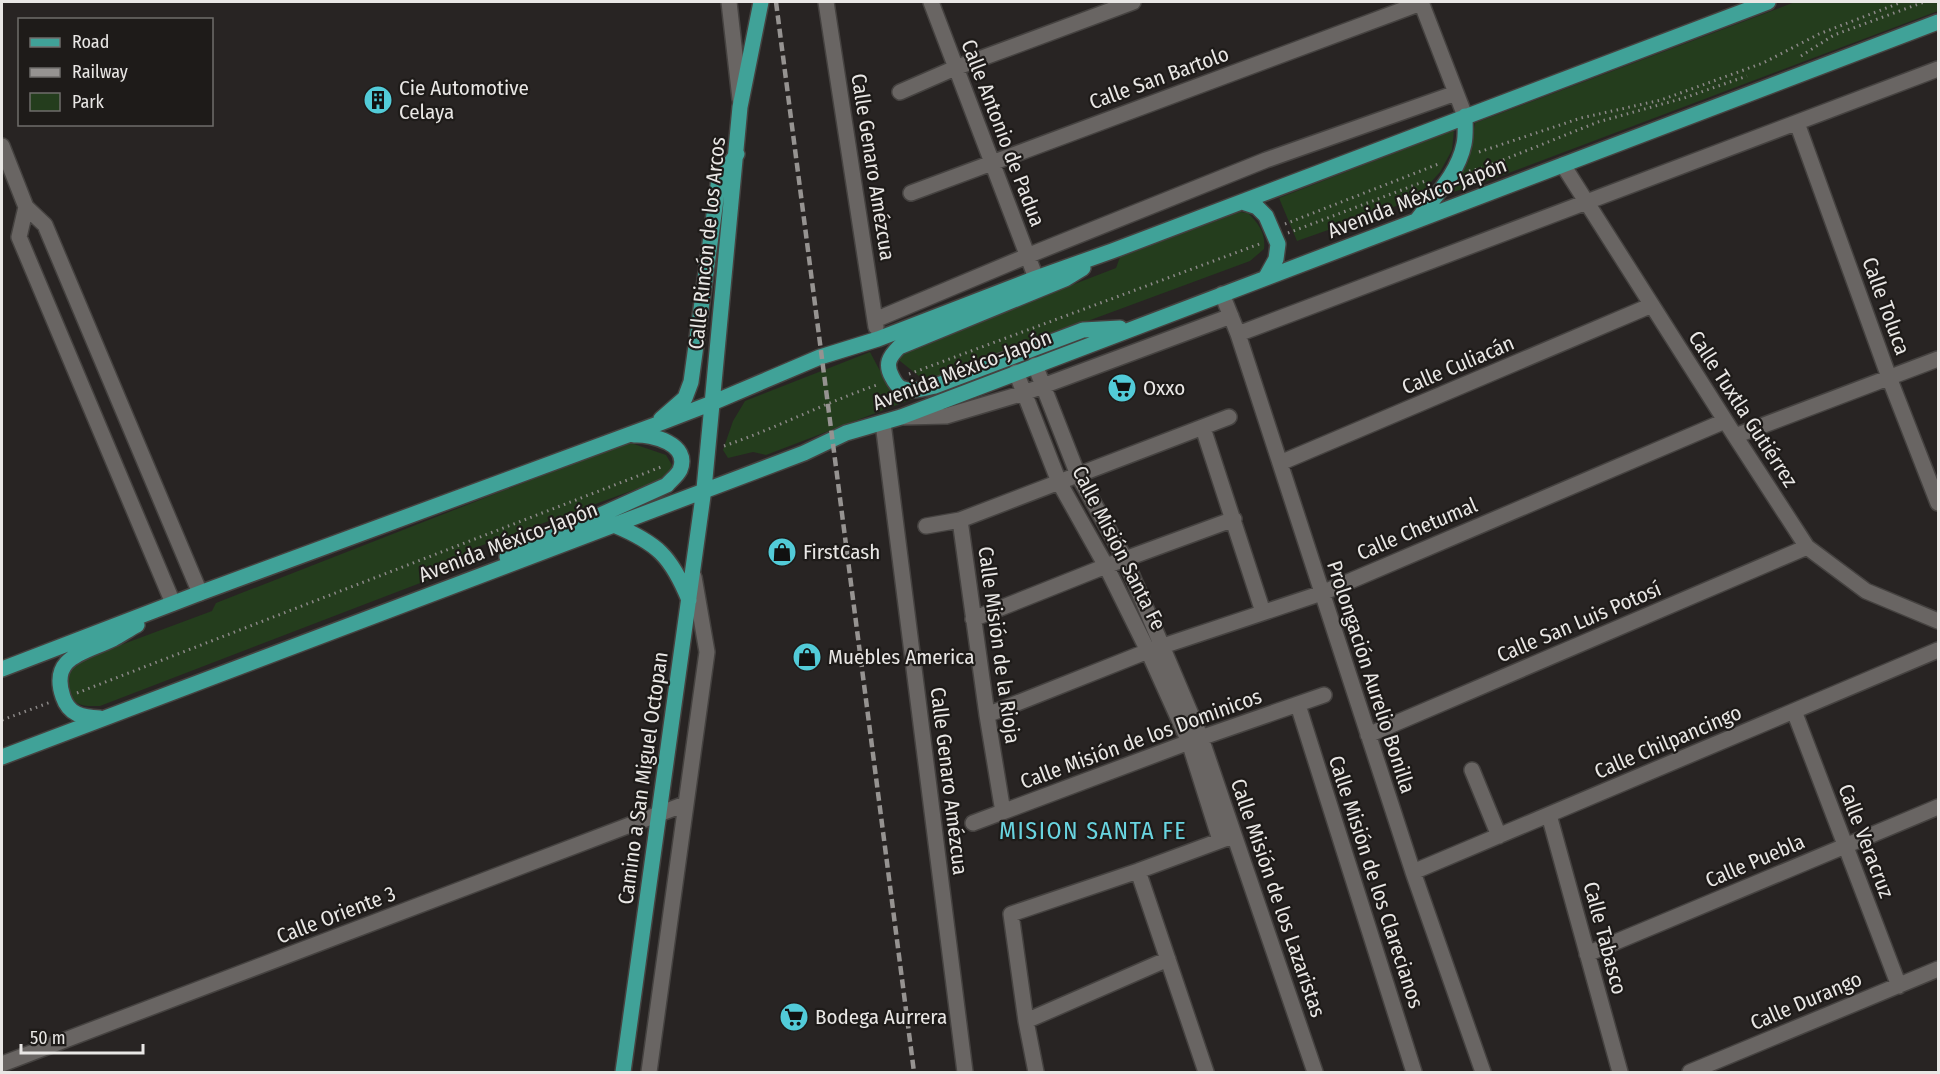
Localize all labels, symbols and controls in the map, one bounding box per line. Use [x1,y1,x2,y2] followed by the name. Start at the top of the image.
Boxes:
[18,18,213,126] legend
[72,31,109,53] text: Road
[955,36,1051,230] street label: Calle Antonio de Padua
[1086,41,1232,115] street label: Calle San Bartolo
[72,61,128,83] text: Railway
[845,72,901,262] street label: Calle Genaro Amézcua
[399,75,529,125] place label: Cie Automotive Celaya
[362,84,394,116] building icon: Cie Automotive Celaya
[72,91,105,113] text: Park
[683,135,731,351] street label: Calle Rincón de los Arcos
[1324,152,1510,244] street label: Avenida México-Japón
[1856,254,1916,358] street label: Calle Toluca
[869,324,1055,416] street label: Avenida México-Japón
[1683,326,1803,492] street label: Calle Tuxtla Gutiérrez
[1398,330,1518,400] street label: Calle Culiacán
[1106,372,1138,404] supermarket icon: Oxxo
[1143,375,1185,401] place label: Oxxo
[1066,461,1172,635] street label: Calle Misión Santa Fe
[1353,492,1482,566] street label: Calle Chetumal
[415,496,601,588] street label: Avenida México-Japón
[766,536,798,568] shop icon: FirstCash
[803,539,880,565] place label: FirstCash
[972,545,1026,745] street label: Calle Misión de la Rioja
[1321,557,1421,797] street label: Prolongación Aurelio Bonilla
[1493,576,1665,668] street label: Calle San Luis Potosí
[791,641,823,673] shop icon: Muebles America
[828,644,974,670] place label: Muebles America
[612,650,674,906] street label: Camino a San Miguel Octopan
[1017,683,1265,795] street label: Calle Misión de los Dominicos
[925,686,973,876] street label: Calle Genaro Amézcua
[1590,699,1746,785] street label: Calle Chilpancingo
[1323,752,1429,1012] street label: Calle Misión de los Clarecianos
[1225,775,1331,1021] street label: Calle Misión de los Lazaristas
[1832,780,1900,902] street label: Calle Veracruz
[999,817,1187,845] district label: MISION SANTA FE
[1701,828,1809,894] street label: Calle Puebla
[1577,879,1633,997] street label: Calle Tabasco
[273,880,399,950] street label: Calle Oriente 3
[1746,966,1866,1036] street label: Calle Durango
[778,1001,810,1033] supermarket icon: Bodega Aurrera
[815,1004,947,1030] place label: Bodega Aurrera
[21,1017,142,1055] scale bar
[30,1027,66,1049] text: 50 m

